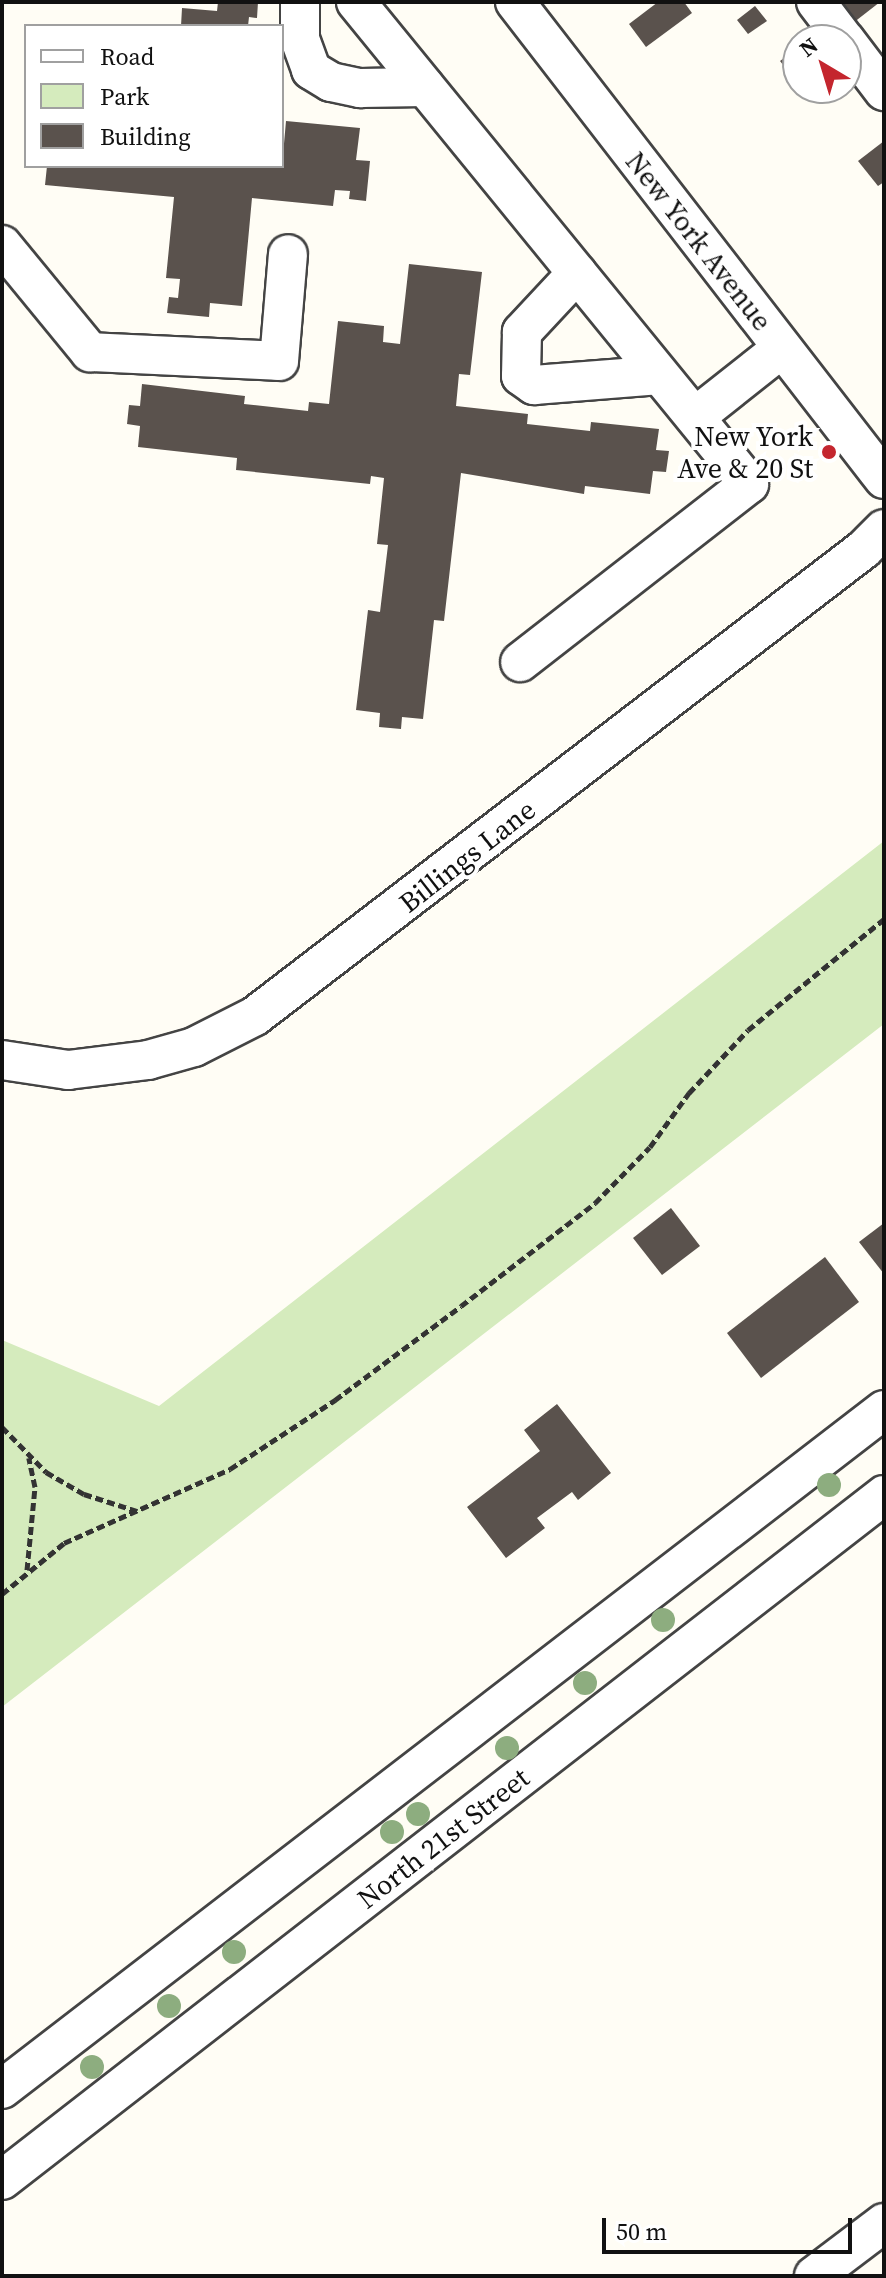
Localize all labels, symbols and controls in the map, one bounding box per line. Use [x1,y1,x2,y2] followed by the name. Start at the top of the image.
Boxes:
[24,24,284,168] legend
[782,24,862,104] north arrow
[793,30,824,63] text: N
[100,40,154,73] text: Road
[100,80,149,113] text: Park
[100,120,191,153] text: Building
[619,145,779,337] street label: New York Avenue
[677,419,813,485] place label: New York Ave & 20 St
[820,443,838,461] marker: New York Ave & 20 St
[392,793,542,919] street label: Billings Lane
[350,1761,536,1915] street label: North 21st Street
[606,2202,856,2252] scale bar
[616,2215,667,2248] text: 50 m

